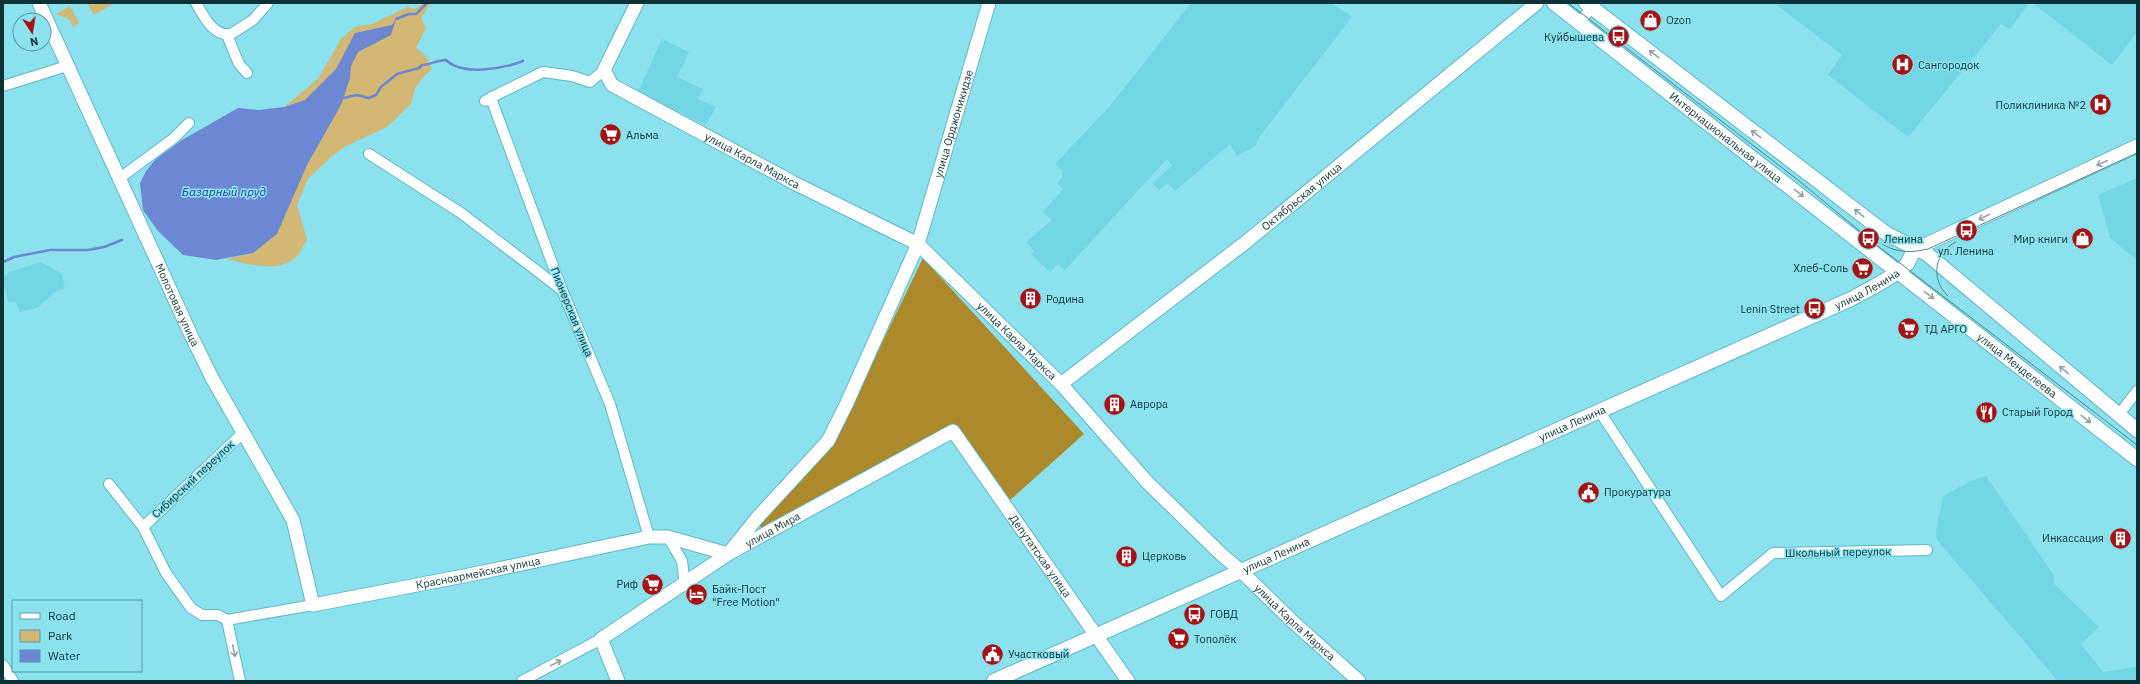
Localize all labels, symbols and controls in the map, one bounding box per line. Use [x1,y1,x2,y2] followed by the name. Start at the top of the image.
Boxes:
[1638,7,1664,33] shop icon: Ozon
[12,12,52,52] north arrow
[1666,13,1691,27] place label: Ozon
[1606,24,1632,50] bus stop icon: Куйбышева
[1544,30,1604,44] place label: Куйбышева
[29,34,39,49] text: N
[1648,50,1659,59] one-way arrow
[1889,52,1915,78] hospital icon: Сангородок
[1918,58,1979,72] place label: Сангородок
[931,68,976,179] street label: улица Орджоникидзе
[1667,89,1785,186] street label: Интернациональная улица
[2088,92,2114,118] hospital icon: Поликлиника №2
[1996,98,2086,112] place label: Поликлиника №2
[598,122,624,148] supermarket icon: Альма
[626,128,659,142] place label: Альма
[702,129,802,192] street label: улица Карла Маркса
[1751,129,1762,138] one-way arrow
[1259,159,1344,233] street label: Октябрьская улица
[2096,160,2108,167] one-way arrow
[182,184,267,199] water label: Базарный пруд
[1793,188,1804,197] one-way arrow
[1854,209,1865,218] one-way arrow
[1978,214,1990,221] one-way arrow
[1953,218,1979,244] bus stop icon: ул. Ленина
[1856,226,1882,252] bus stop icon: Ленина
[2070,226,2096,252] shop icon: Мир книги
[1884,232,1923,246] place label: Ленина
[2013,232,2068,246] place label: Мир книги
[1938,244,1994,258] place label: ул. Ленина
[1850,255,1876,281] supermarket icon: Хлеб-Соль
[152,261,202,349] street label: Молотовая улица
[1793,261,1848,275] place label: Хлеб-Соль
[548,265,596,359] street label: Пионерская улица
[1832,266,1902,312] street label: улица Ленина
[1017,286,1043,312] building icon: Родина
[1924,291,1935,300] one-way arrow
[1046,292,1084,306] place label: Родина
[1802,296,1828,322] bus stop icon: Lenin Street
[974,299,1060,383] street label: улица Карла Маркса
[1741,302,1800,316] place label: Lenin Street
[1895,316,1921,342] supermarket icon: ТД АРГО
[1924,322,1967,336] place label: ТД АРГО
[1974,330,2060,401] street label: улица Менделеева
[2058,365,2069,374] one-way arrow
[1101,391,1127,417] building icon: Аврора
[1130,397,1168,411] place label: Аврора
[1974,399,2000,425] restaurant icon: Старый Город
[1536,402,1608,444] street label: улица Ленина
[2002,405,2073,419] place label: Старый Город
[2081,415,2092,423] one-way arrow
[149,437,237,521] street label: Сибирский переулок
[1575,479,1601,505] public building icon: Прокуратура
[1604,485,1671,499] place label: Прокуратура
[743,509,803,550] street label: улица Мира
[1007,512,1074,600] street label: Депутатская улица
[2107,525,2133,551] building icon: Инкассация
[2042,531,2104,545] place label: Инкассация
[1241,534,1312,576] street label: улица Ленина
[1114,543,1140,569] building icon: Церковь
[1785,544,1891,560] street label: Школьный переулок
[1142,549,1187,563] place label: Церковь
[415,553,542,592] street label: Красноармейская улица
[640,571,666,597] supermarket icon: Риф
[617,577,638,591] place label: Риф
[1251,581,1338,664] street label: улица Карла Маркса
[683,582,709,608] hotel icon: Байк-Пост "Free Motion"
[712,582,780,609] place label: Байк-Пост "Free Motion"
[12,600,142,672] legend
[1181,601,1207,627] bus stop icon: ГОВД
[1210,607,1238,621] place label: ГОВД
[48,608,76,623] text: Road
[1166,626,1192,652] supermarket icon: Тополёк
[48,628,73,643] text: Park
[1194,632,1236,646] place label: Тополёк
[980,641,1006,667] public building icon: Участковый
[230,644,238,657] one-way arrow
[1008,647,1069,661] place label: Участковый
[48,648,81,663] text: Water
[550,659,562,666] one-way arrow

